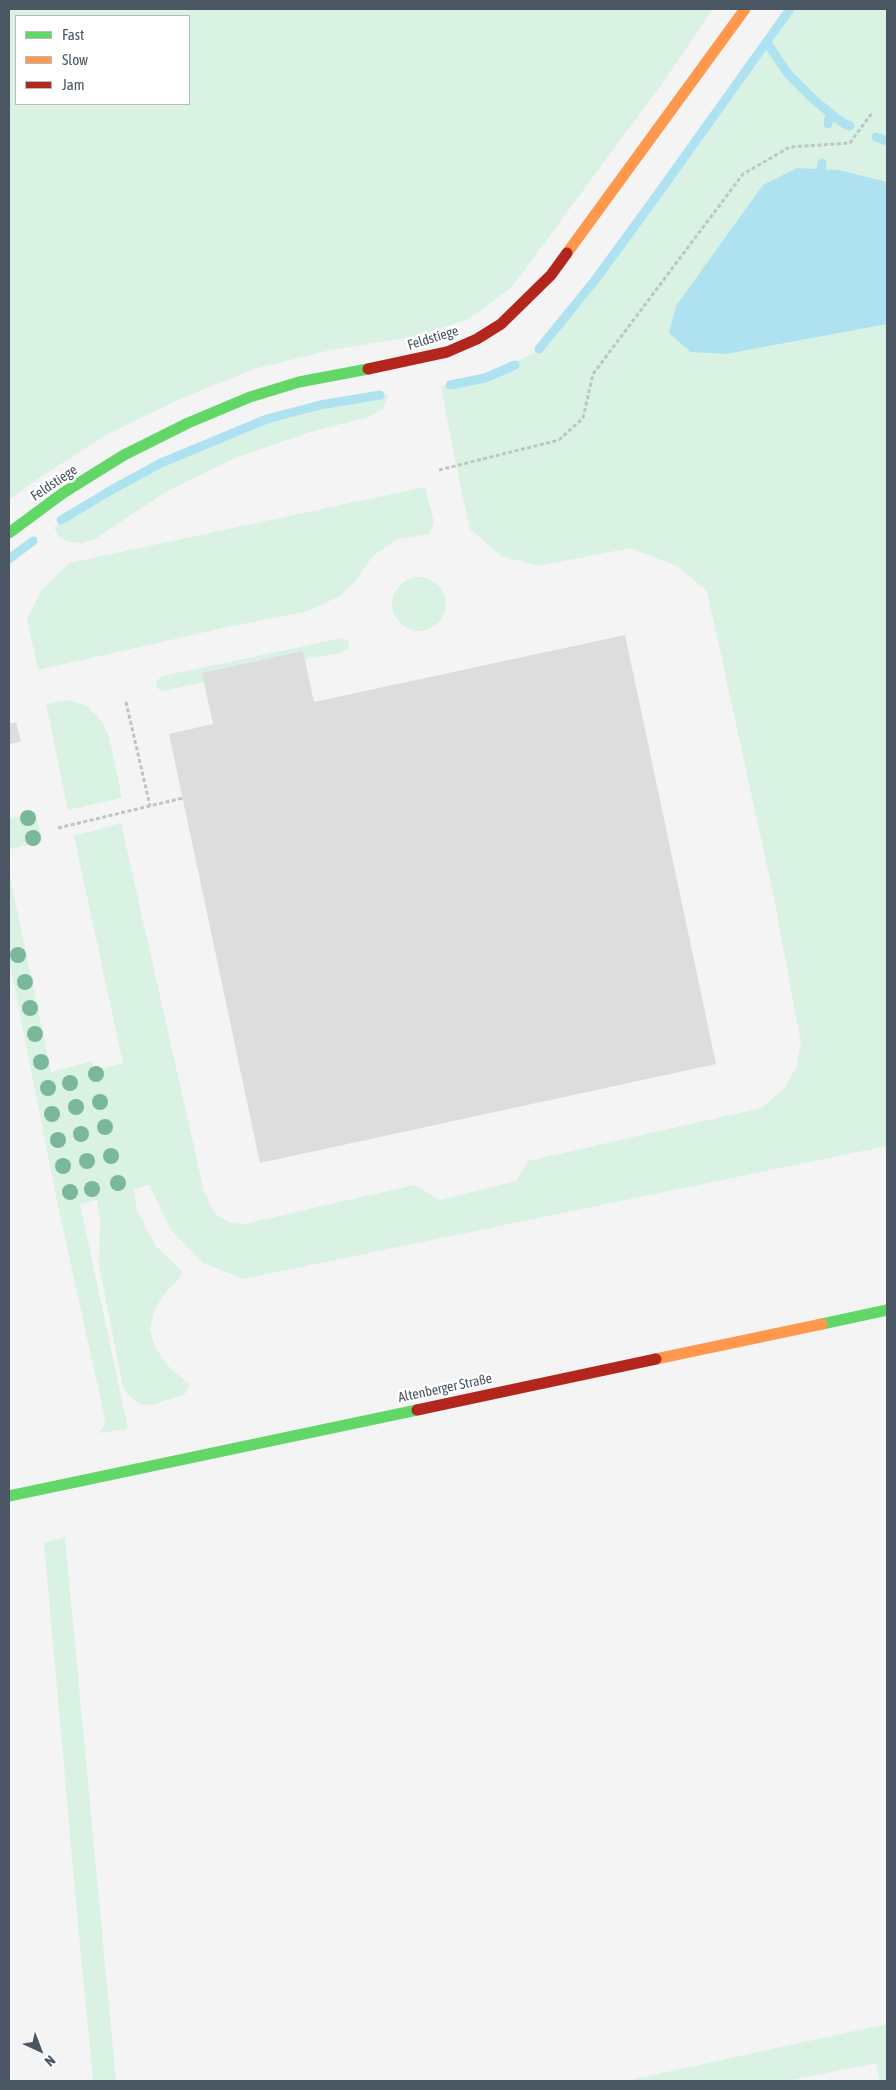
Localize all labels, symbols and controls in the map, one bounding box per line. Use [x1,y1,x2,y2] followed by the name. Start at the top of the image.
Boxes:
[15,15,190,105] legend
[62,26,84,43] text: Fast
[62,51,88,68] text: Slow
[62,76,85,93] text: Jam
[405,322,461,354] street label: Feldstiege
[28,461,80,505] street label: Feldstiege
[396,1370,494,1406] street label: Altenberger Straße
[15,2025,65,2075] north arrow
[42,2052,59,2070] text: N

